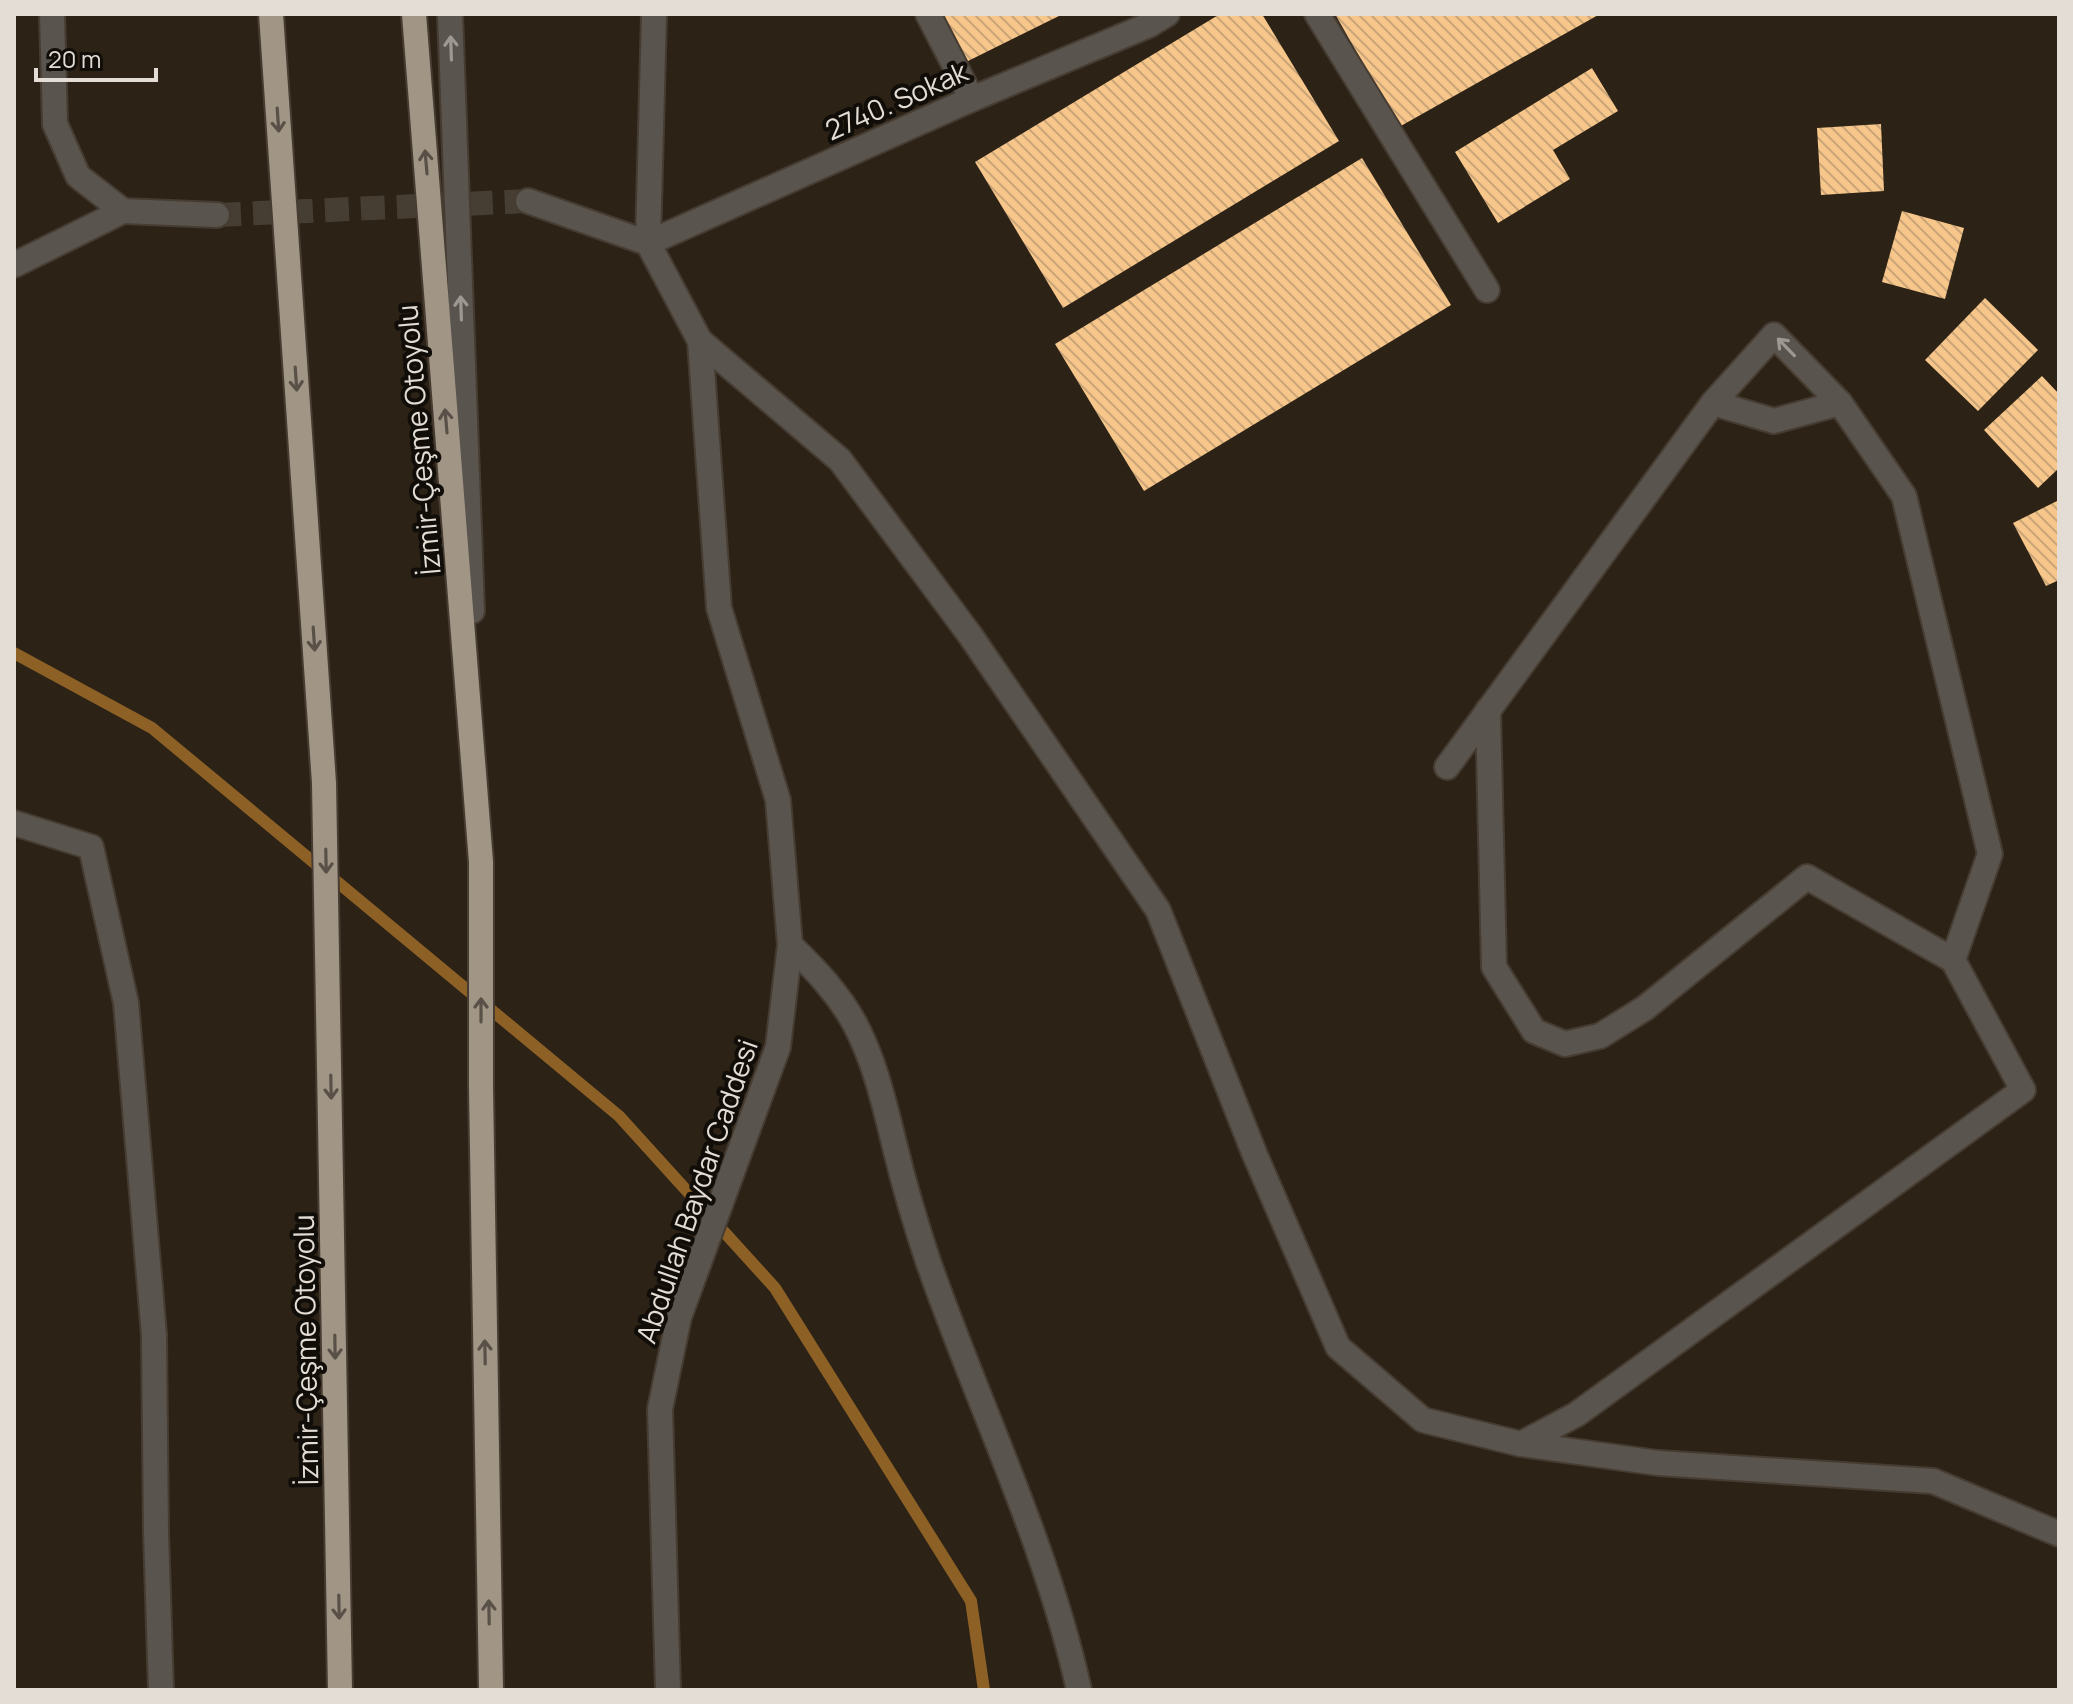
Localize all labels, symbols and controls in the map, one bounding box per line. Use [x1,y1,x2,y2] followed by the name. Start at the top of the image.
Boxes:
[36,32,156,82] scale bar
[444,35,459,62] one-way arrow
[48,42,101,75] text: 20 m
[819,51,974,148] street label: 2740. Sokak
[271,106,286,133] one-way arrow
[418,149,433,176] one-way arrow
[453,295,468,322] one-way arrow
[387,303,449,577] street label: İzmir-Çeşme Otoyolu
[1777,338,1796,357] one-way arrow
[289,365,304,392] one-way arrow
[438,408,453,435] one-way arrow
[307,625,322,651] one-way arrow
[318,847,334,874] one-way arrow
[473,997,489,1024] one-way arrow
[626,1034,766,1348] street label: Abdullah Baydar Caddesi
[323,1073,339,1100] one-way arrow
[284,1214,326,1486] street label: İzmir-Çeşme Otoyolu
[327,1333,343,1360] one-way arrow
[477,1339,493,1366] one-way arrow
[331,1593,347,1620] one-way arrow
[482,1599,497,1626] one-way arrow

